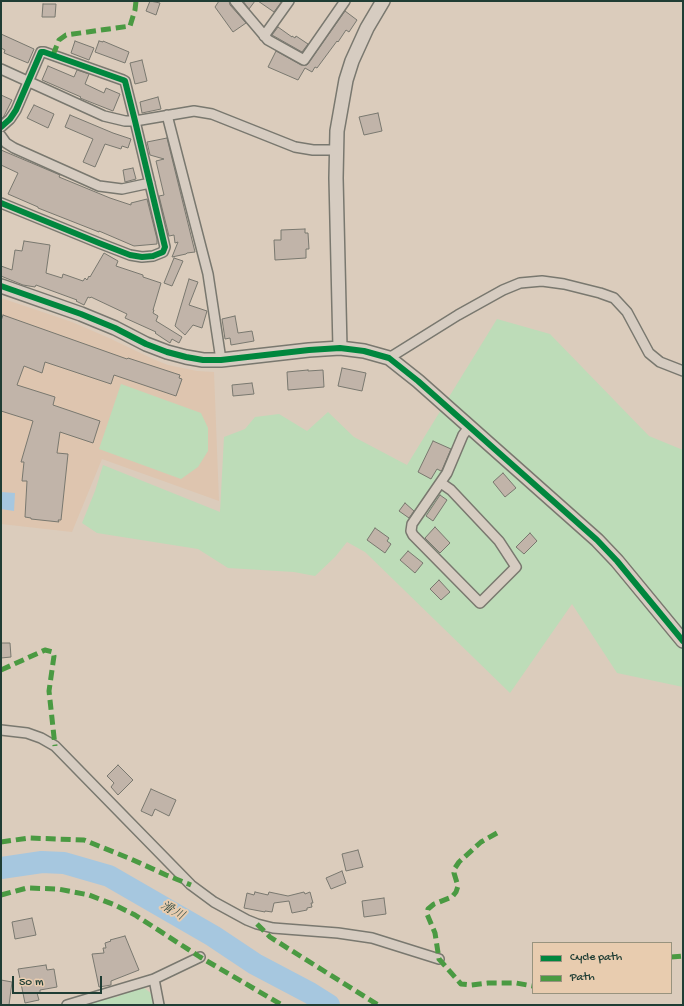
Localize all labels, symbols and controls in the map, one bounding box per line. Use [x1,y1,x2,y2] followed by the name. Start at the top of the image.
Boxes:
[157,899,187,925] water label: 滑川
[532,942,672,994] legend
[570,951,622,965] text: Cycle path
[14,968,104,994] scale bar
[570,971,595,985] text: Path
[19,976,44,990] text: 50 m

